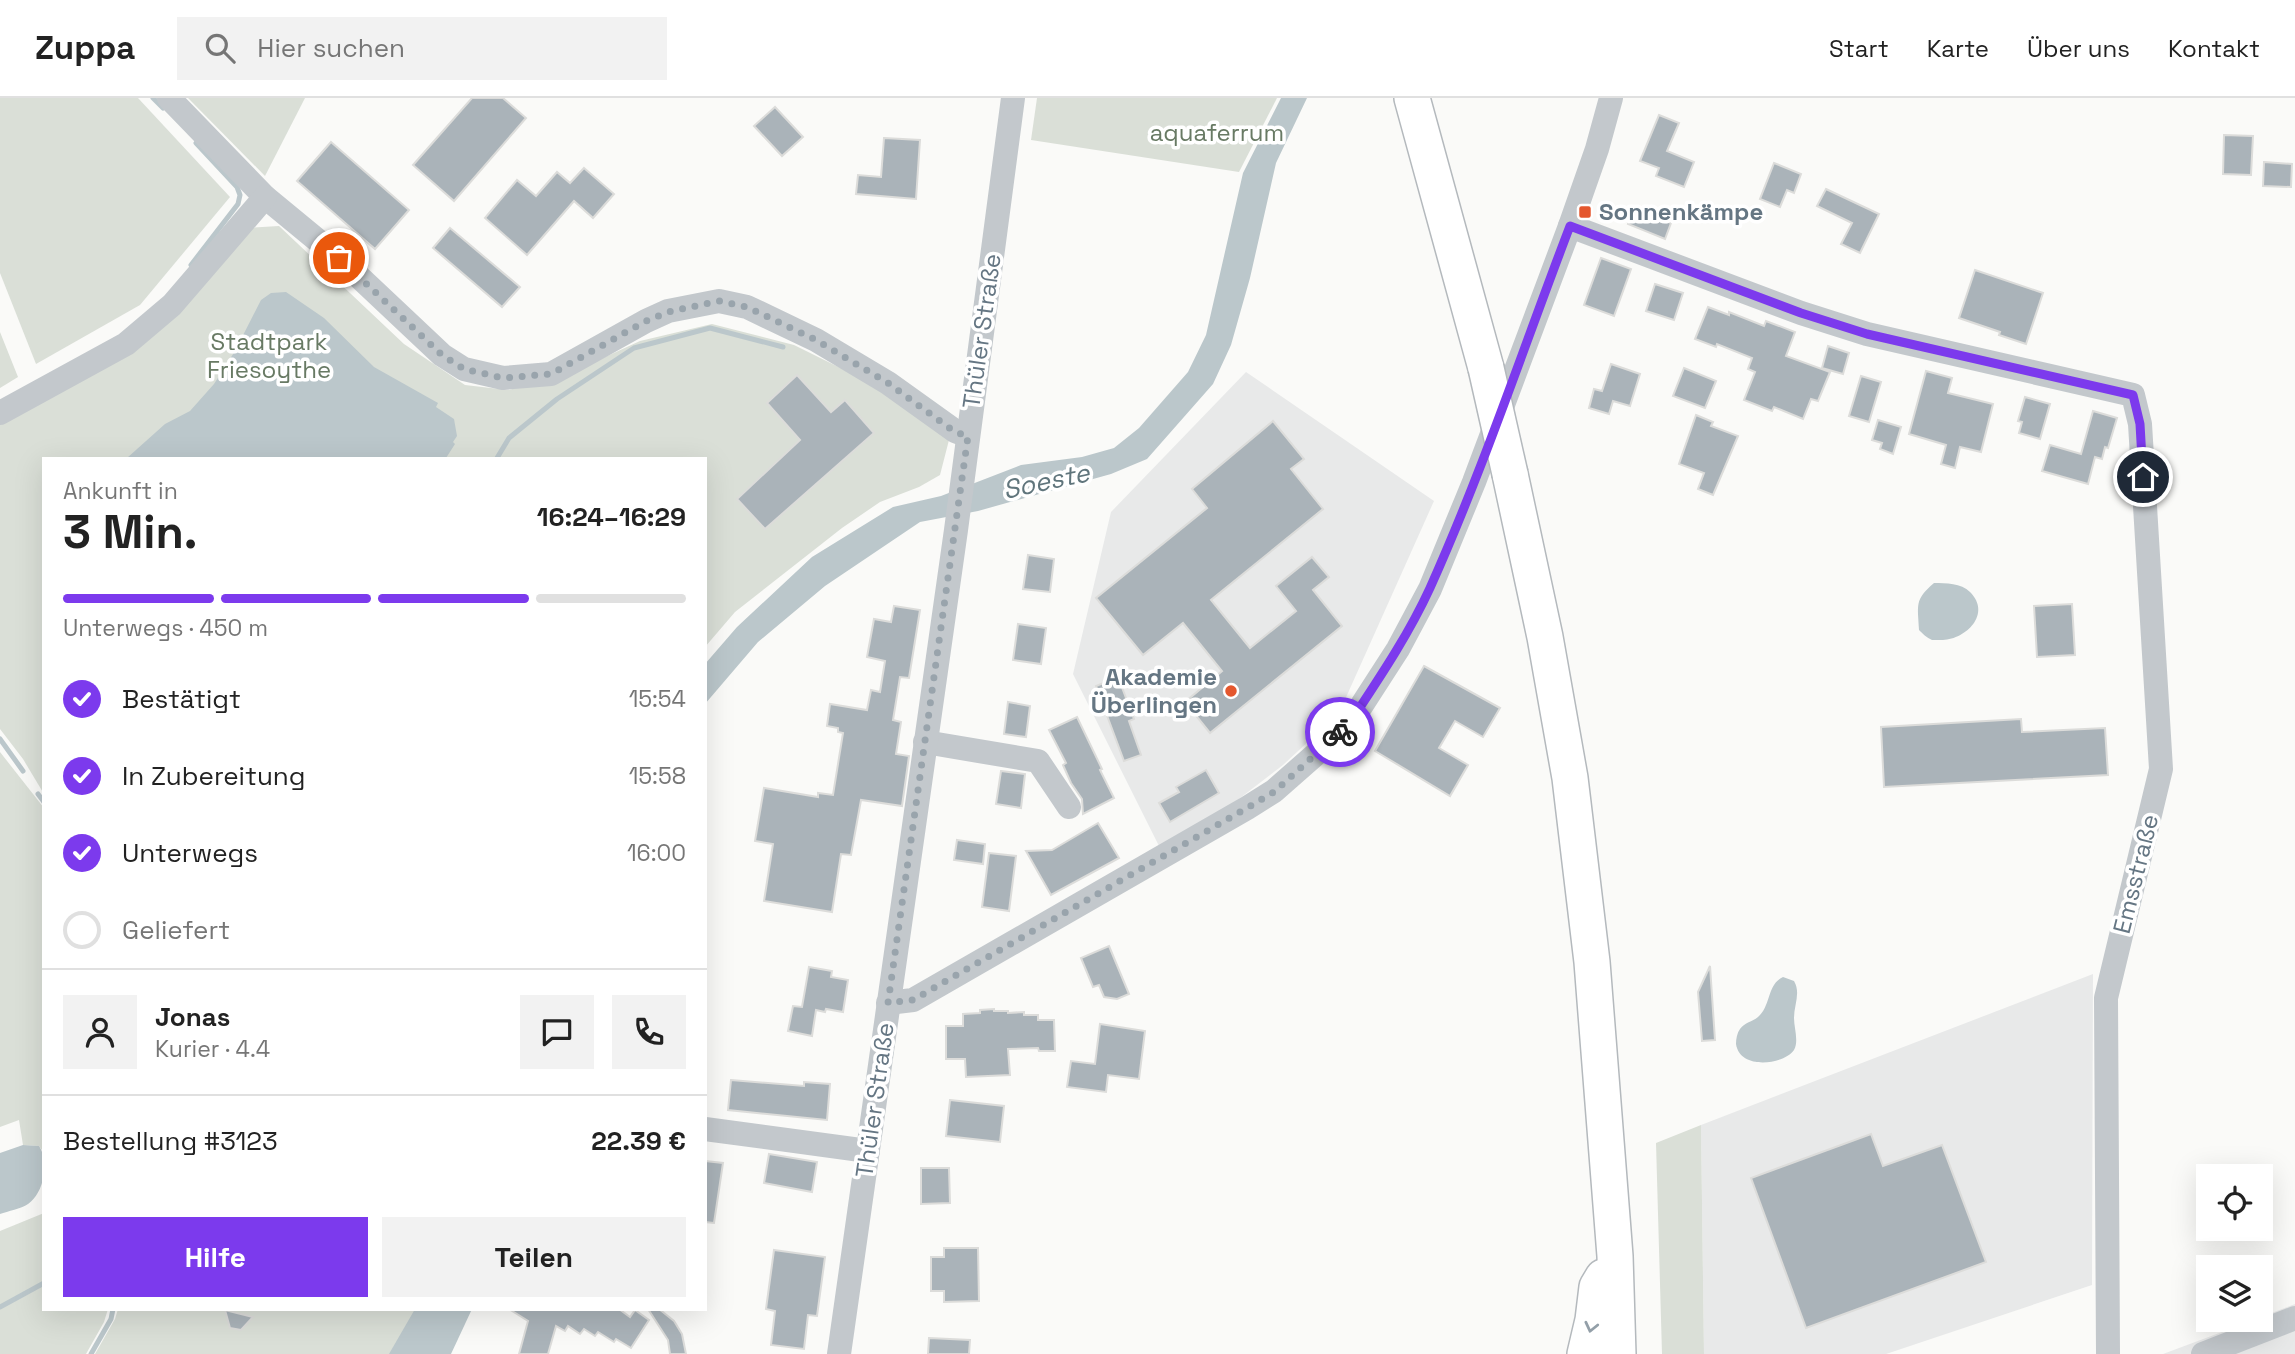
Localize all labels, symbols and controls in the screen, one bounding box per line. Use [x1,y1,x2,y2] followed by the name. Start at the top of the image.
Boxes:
[177,17,667,80] search box
[35,27,135,69] text: Zuppa
[201,29,239,67] icon: search
[257,31,405,65] text: Hier suchen
[1829,33,1889,64] text: Start
[1927,33,1989,64] text: Karte
[2027,33,2130,64] text: Über uns
[2168,33,2260,64] text: Kontakt
[1150,117,1284,148] park label: aquaferrum
[1599,196,1763,227] place label: Sonnenkämpe
[1577,204,1593,220] marker: Sonnenkämpe
[309,228,369,288] pin
[320,239,358,277] icon: bag
[955,251,1008,410] street label: Thüler Straße
[207,326,331,385] park label: Stadtpark Friesoythe
[2113,447,2173,507] pin
[1000,455,1094,507] water label: Soeste
[2124,458,2162,496] icon: home
[63,476,178,506] text: Ankunft in
[537,500,686,534] text: 16:24–16:29
[63,503,198,561] text: 3 Min.
[63,613,268,643] text: Unterwegs · 450 m
[1091,661,1217,720] place label: Akademie Überlingen
[63,680,101,718] icon: check
[122,682,241,716] text: Bestätigt
[1223,683,1239,699] marker: Akademie Überlingen
[629,684,686,714] text: 15:54
[1305,697,1375,767] courier
[1321,713,1359,751] icon: bike
[63,757,101,795] icon: check
[122,759,306,793] text: In Zubereitung
[629,761,686,791] text: 15:58
[2106,811,2165,937] street label: Emsstraße
[63,834,101,872] icon: check
[122,836,258,870] text: Unterwegs
[627,838,686,868] text: 16:00
[122,913,230,947] text: Geliefert
[63,995,137,1069] button: person
[520,995,594,1069] button: chat
[612,995,686,1069] button: phone
[155,1000,230,1034] text: Jonas
[848,1020,901,1179] street label: Thüler Straße
[155,1034,270,1064] text: Kurier · 4.4
[63,1124,278,1158] text: Bestellung #3123
[591,1124,686,1158] text: 22.39 €
[2196,1164,2273,1332] map controls
[2196,1164,2273,1241] button: locate
[63,1217,368,1297] button: Hilfe
[382,1217,686,1297] button: Teilen
[2196,1255,2273,1332] button: layers
[1585,1321,1599,1333] one-way arrow

